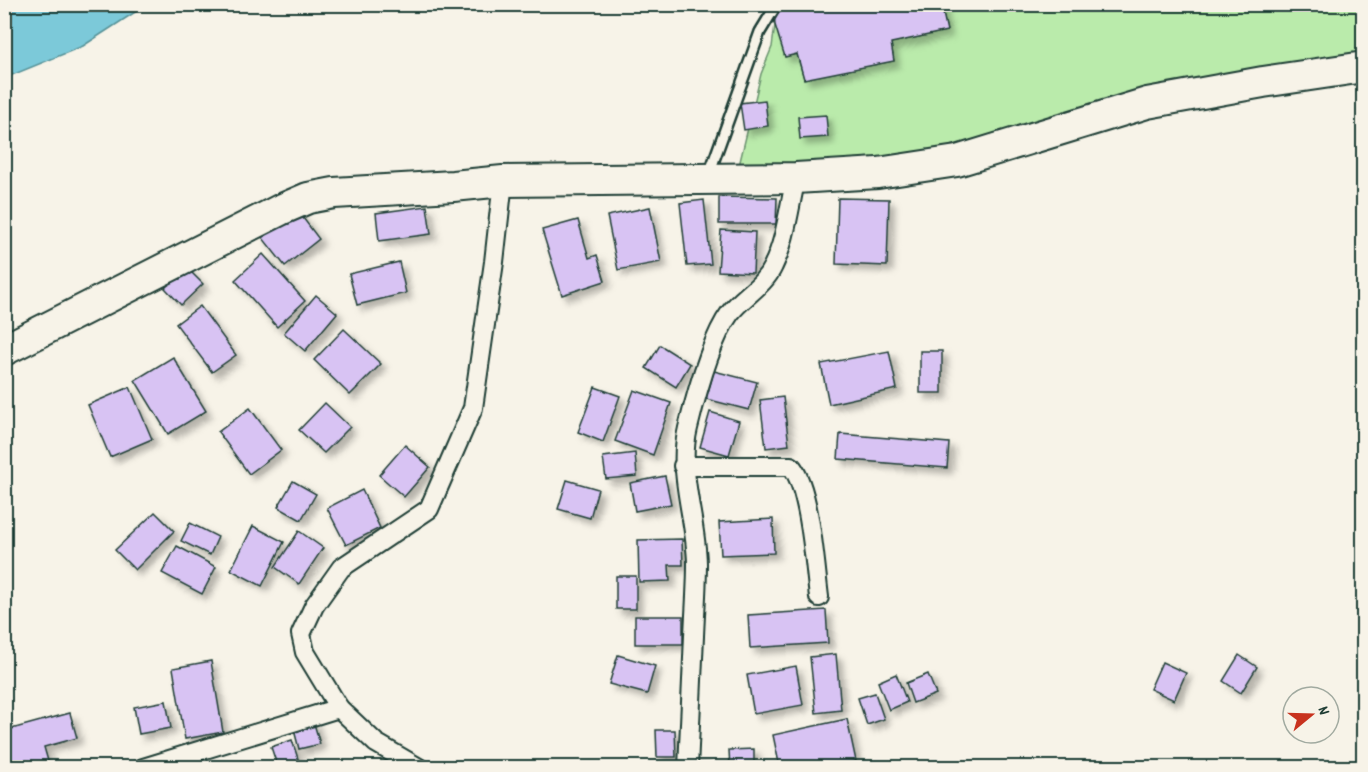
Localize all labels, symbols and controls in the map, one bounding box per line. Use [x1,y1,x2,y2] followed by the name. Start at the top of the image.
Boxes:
[1281,685,1341,745] north arrow
[1311,703,1335,719] text: N

